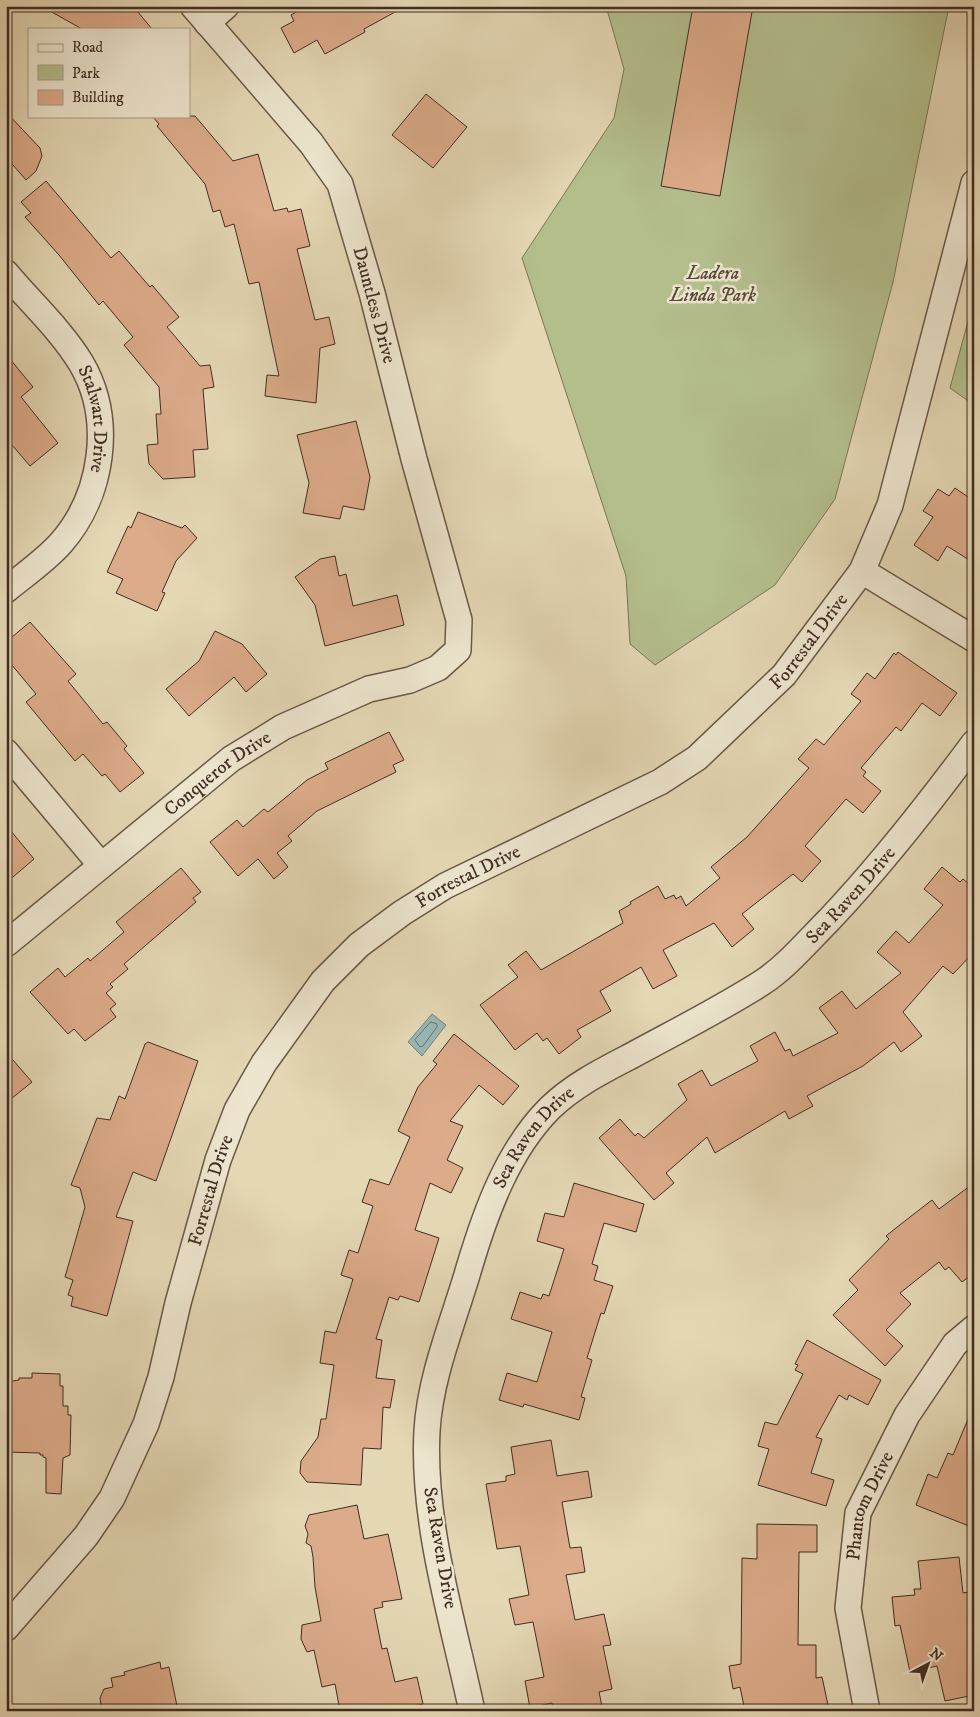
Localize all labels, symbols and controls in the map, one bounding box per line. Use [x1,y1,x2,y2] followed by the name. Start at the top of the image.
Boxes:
[28,28,190,118] legend
[72,38,104,57] text: Road
[72,64,101,83] text: Park
[72,88,124,107] text: Building
[347,244,401,366] street label: Dauntless Drive
[669,262,756,307] park label: Ladera Linda Park
[73,361,112,475] street label: Stalwart Drive
[765,589,853,694] street label: Forrestal Drive
[159,726,275,821] street label: Conqueror Drive
[411,840,524,913] street label: Forrestal Drive
[801,842,900,948] street label: Sea Raven Drive
[488,1081,579,1192] street label: Sea Raven Drive
[183,1131,238,1248] street label: Forrestal Drive
[842,1448,898,1562] street label: Phantom Drive
[418,1485,462,1611] street label: Sea Raven Drive
[902,1640,952,1690] north arrow
[926,1644,946,1666] text: N

